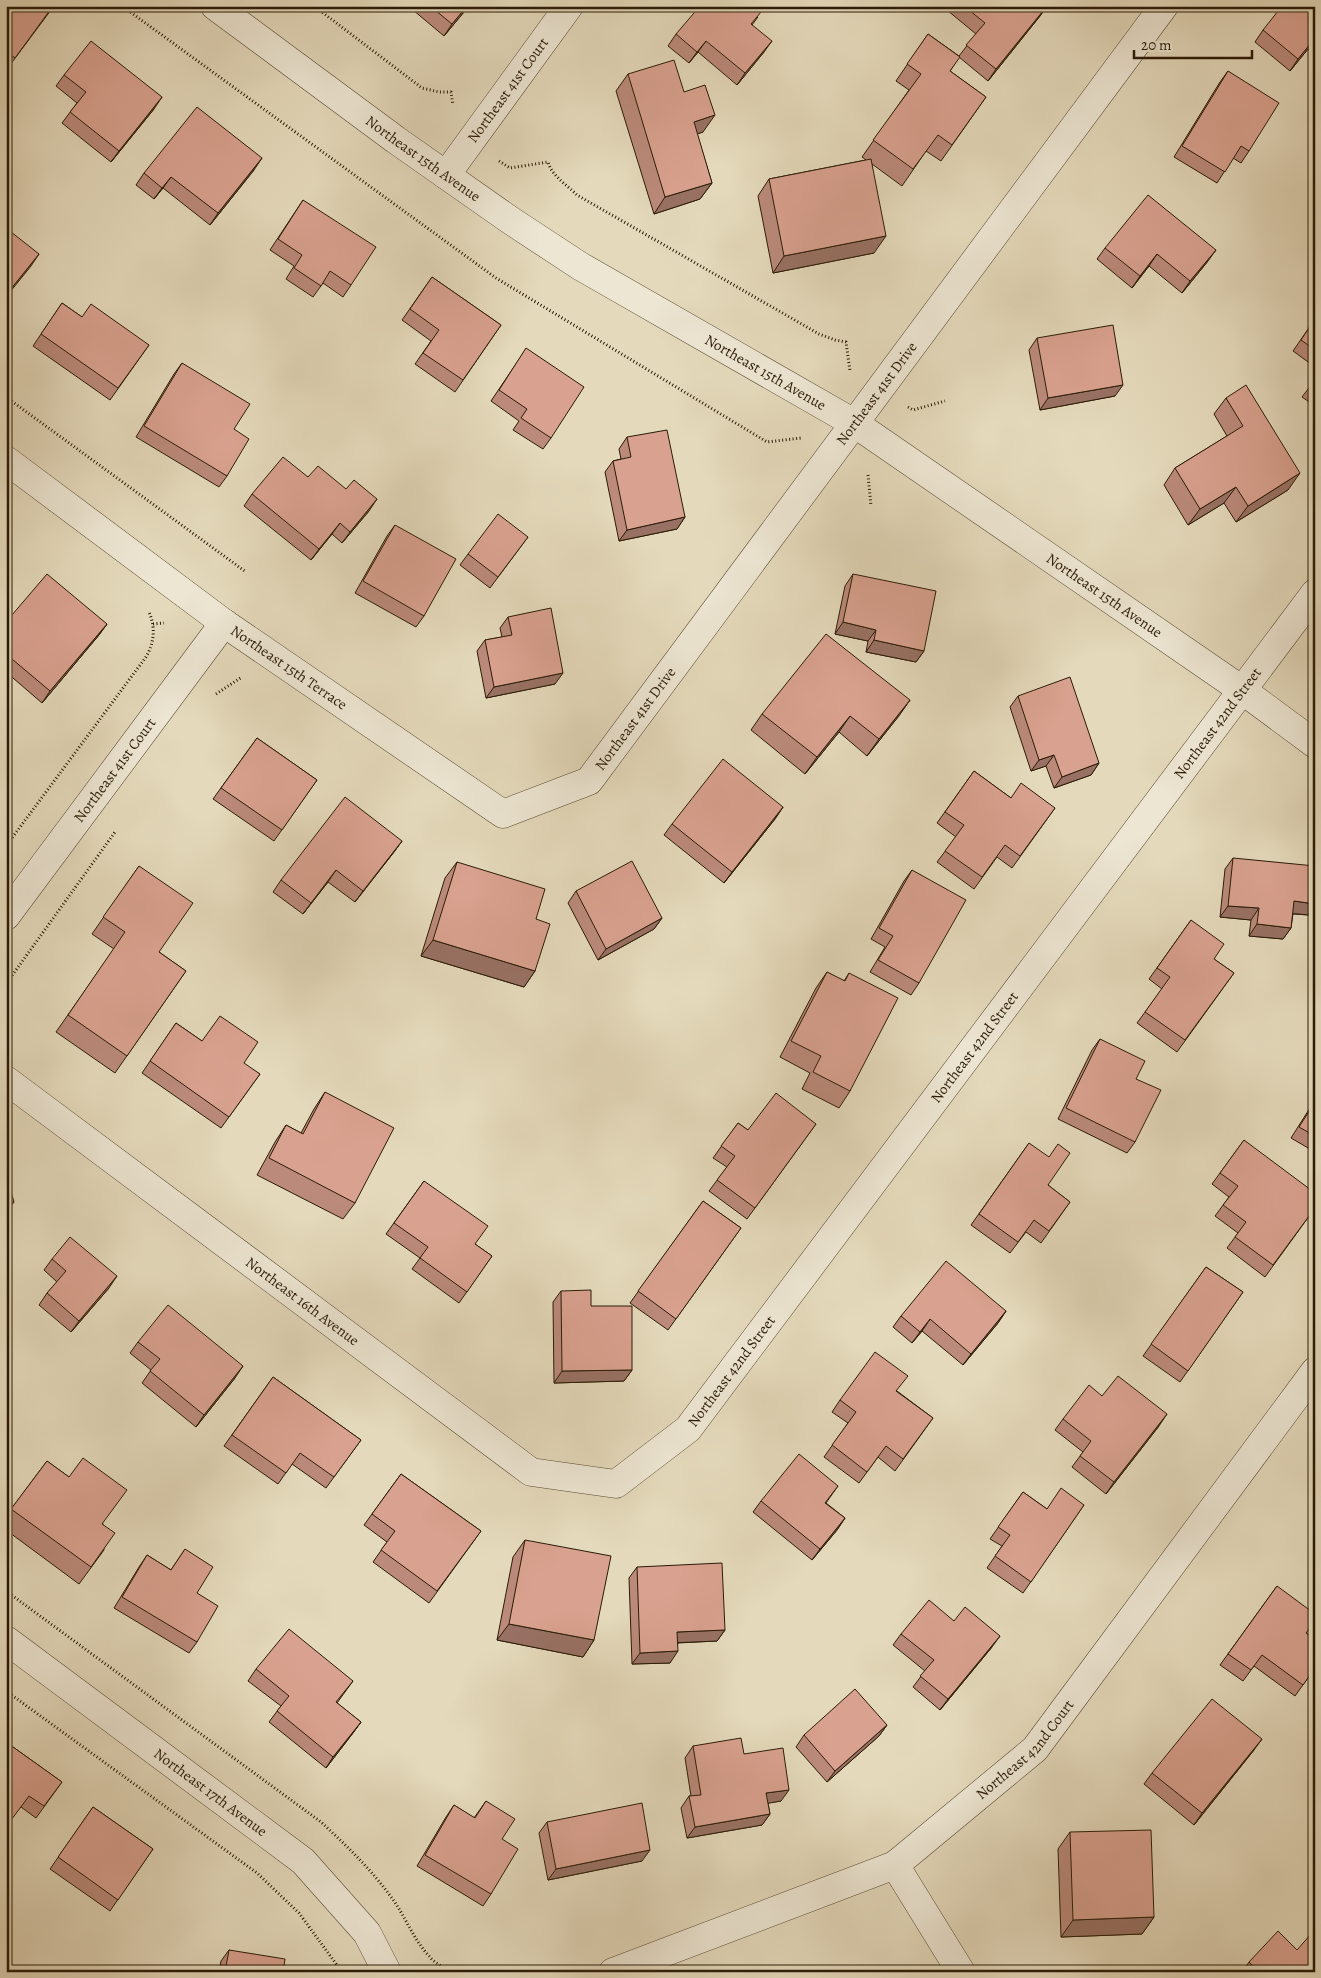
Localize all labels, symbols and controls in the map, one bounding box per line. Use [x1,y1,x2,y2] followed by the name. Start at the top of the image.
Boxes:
[1134,28,1251,60] scale bar
[463,33,553,147] street label: Northeast 41st Court
[1141,35,1172,55] text: 20 m
[361,111,485,206] street label: Northeast 15th Avenue
[701,330,830,415] street label: Northeast 15th Avenue
[832,337,922,449] street label: Northeast 41st Drive
[1042,548,1167,642] street label: Northeast 15th Avenue
[227,621,352,715] street label: Northeast 15th Terrace
[590,663,680,774] street label: Northeast 41st Drive
[1169,663,1266,783] street label: Northeast 42nd Street
[69,714,160,826] street label: Northeast 41st Court
[926,987,1023,1107] street label: Northeast 42nd Street
[242,1252,364,1351] street label: Northeast 16th Avenue
[683,1311,780,1431] street label: Northeast 42nd Street
[972,1696,1078,1804] street label: Northeast 42nd Court
[150,1743,272,1841] street label: Northeast 17th Avenue

